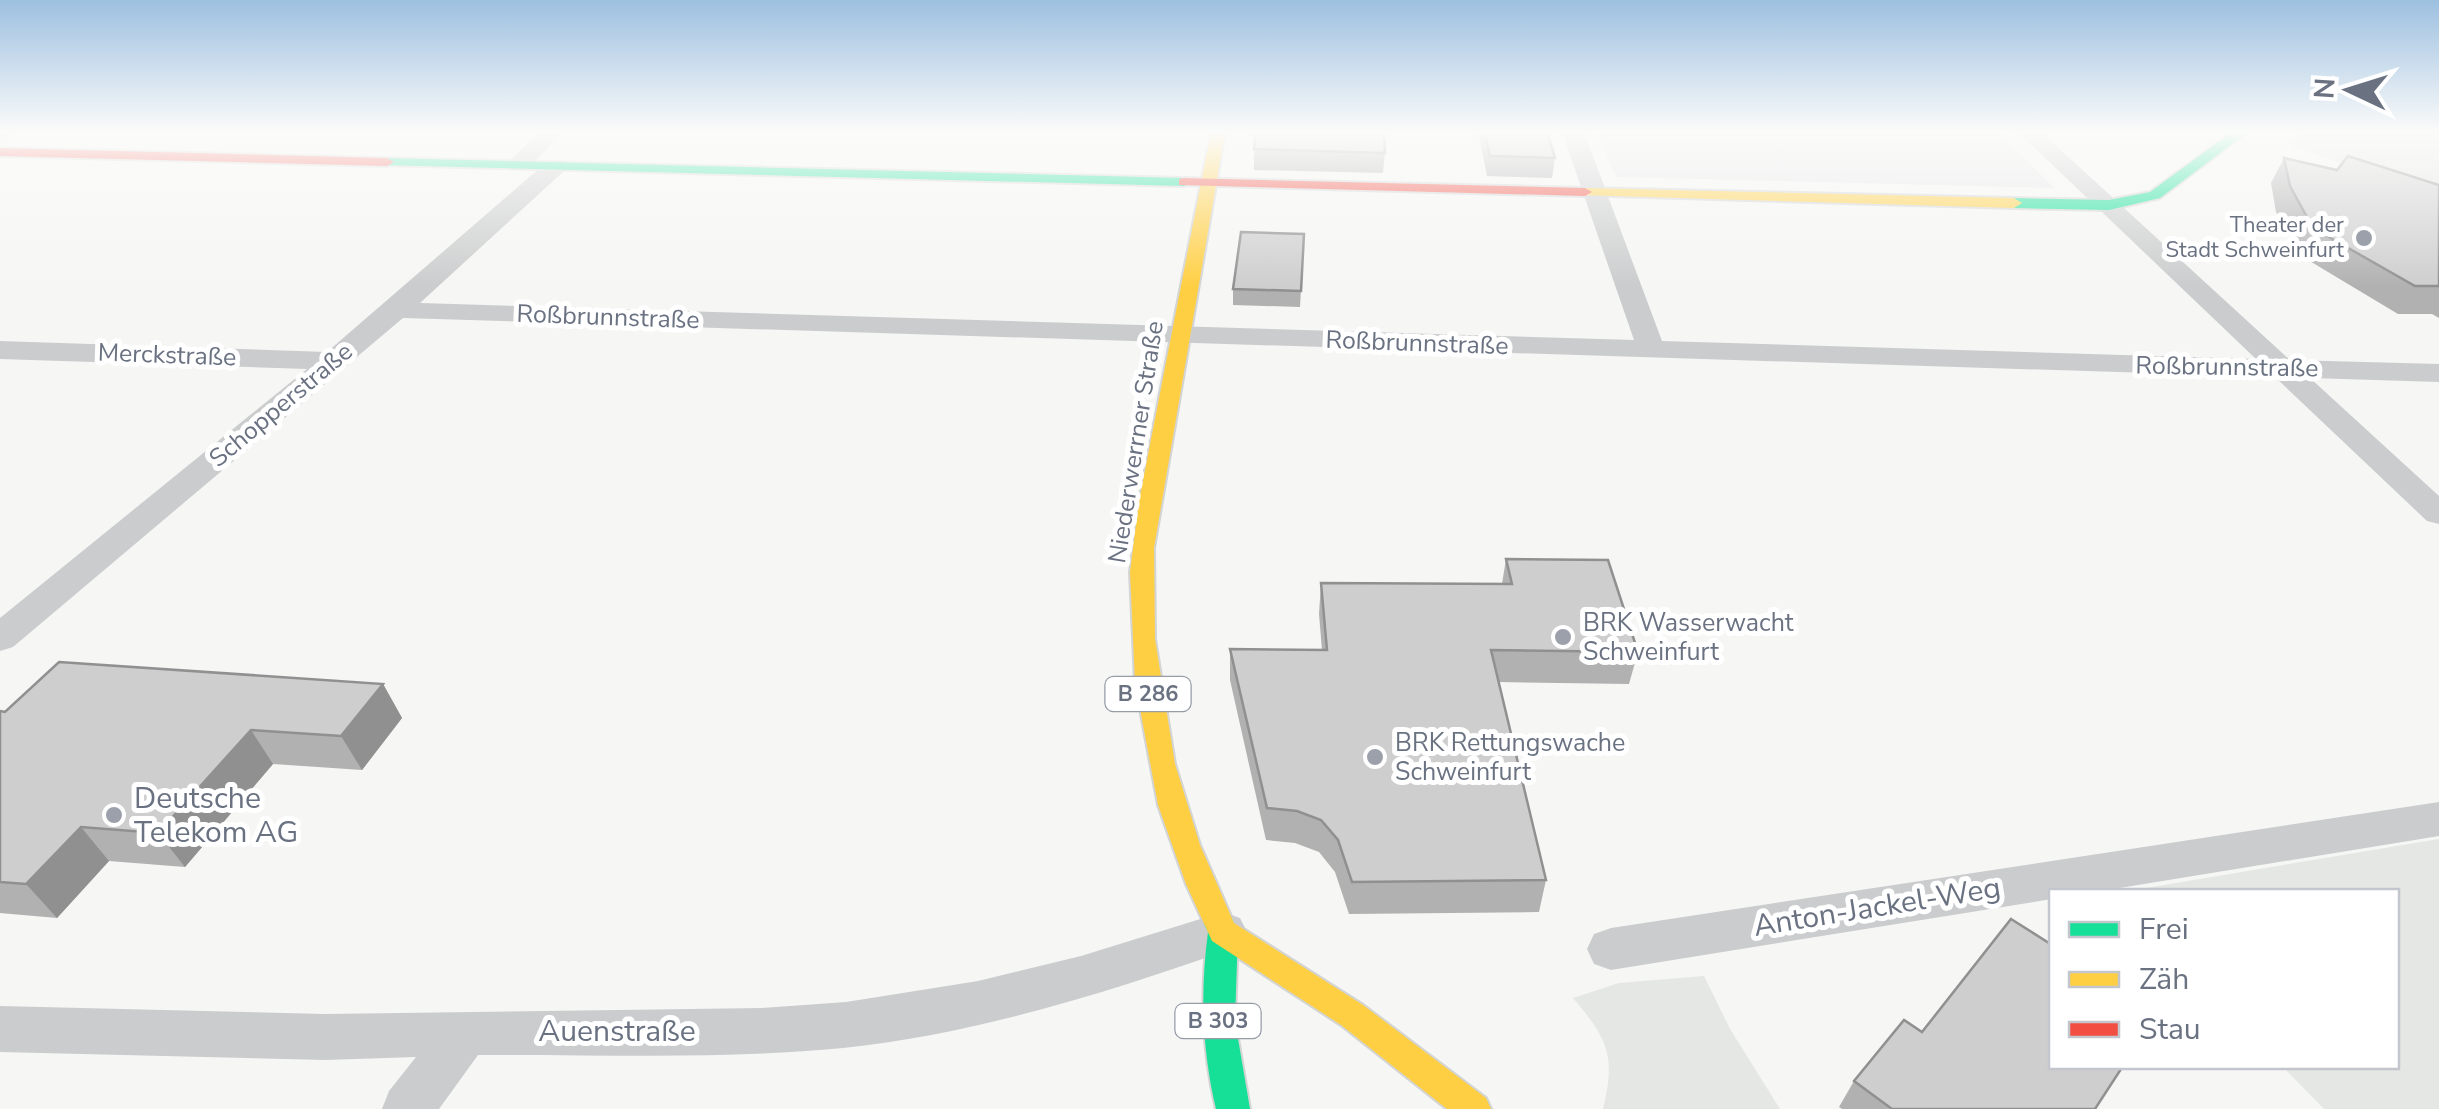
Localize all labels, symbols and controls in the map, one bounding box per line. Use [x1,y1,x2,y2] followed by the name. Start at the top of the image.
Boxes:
[2299,40,2399,140] north arrow
[2305,77,2345,100] text: N
[2165,210,2344,265] place label: Theater der Stadt Schweinfurt
[2353,227,2375,249] marker: Theater der Stadt Schweinfurt
[516,297,700,337] street label: Roßbrunnstraße
[1100,318,1172,566] street label: Niederwerrner Straße
[1325,323,1509,363] street label: Roßbrunnstraße
[202,335,360,475] street label: Schopperstraße
[97,336,237,374] street label: Merckstraße
[2135,348,2319,386] street label: Roßbrunnstraße
[1583,606,1794,669] place label: BRK Wasserwacht Schweinfurt
[1552,626,1574,648] marker: BRK Wasserwacht Schweinfurt
[1106,677,1190,711] road number: B 286
[1395,726,1625,789] place label: BRK Rettungswache Schweinfurt
[1364,746,1386,768] marker: BRK Rettungswache Schweinfurt
[134,778,298,853] place label: Deutsche Telekom AG
[103,804,125,826] marker: Deutsche Telekom AG
[1750,867,2004,947] street label: Anton-Jackel-Weg
[2049,889,2399,1069] legend
[2139,909,2189,950] text: Frei
[2139,959,2189,1000] text: Zäh
[1176,1004,1260,1038] road number: B 303
[2139,1009,2201,1050] text: Stau
[538,1011,696,1052] street label: Auenstraße

